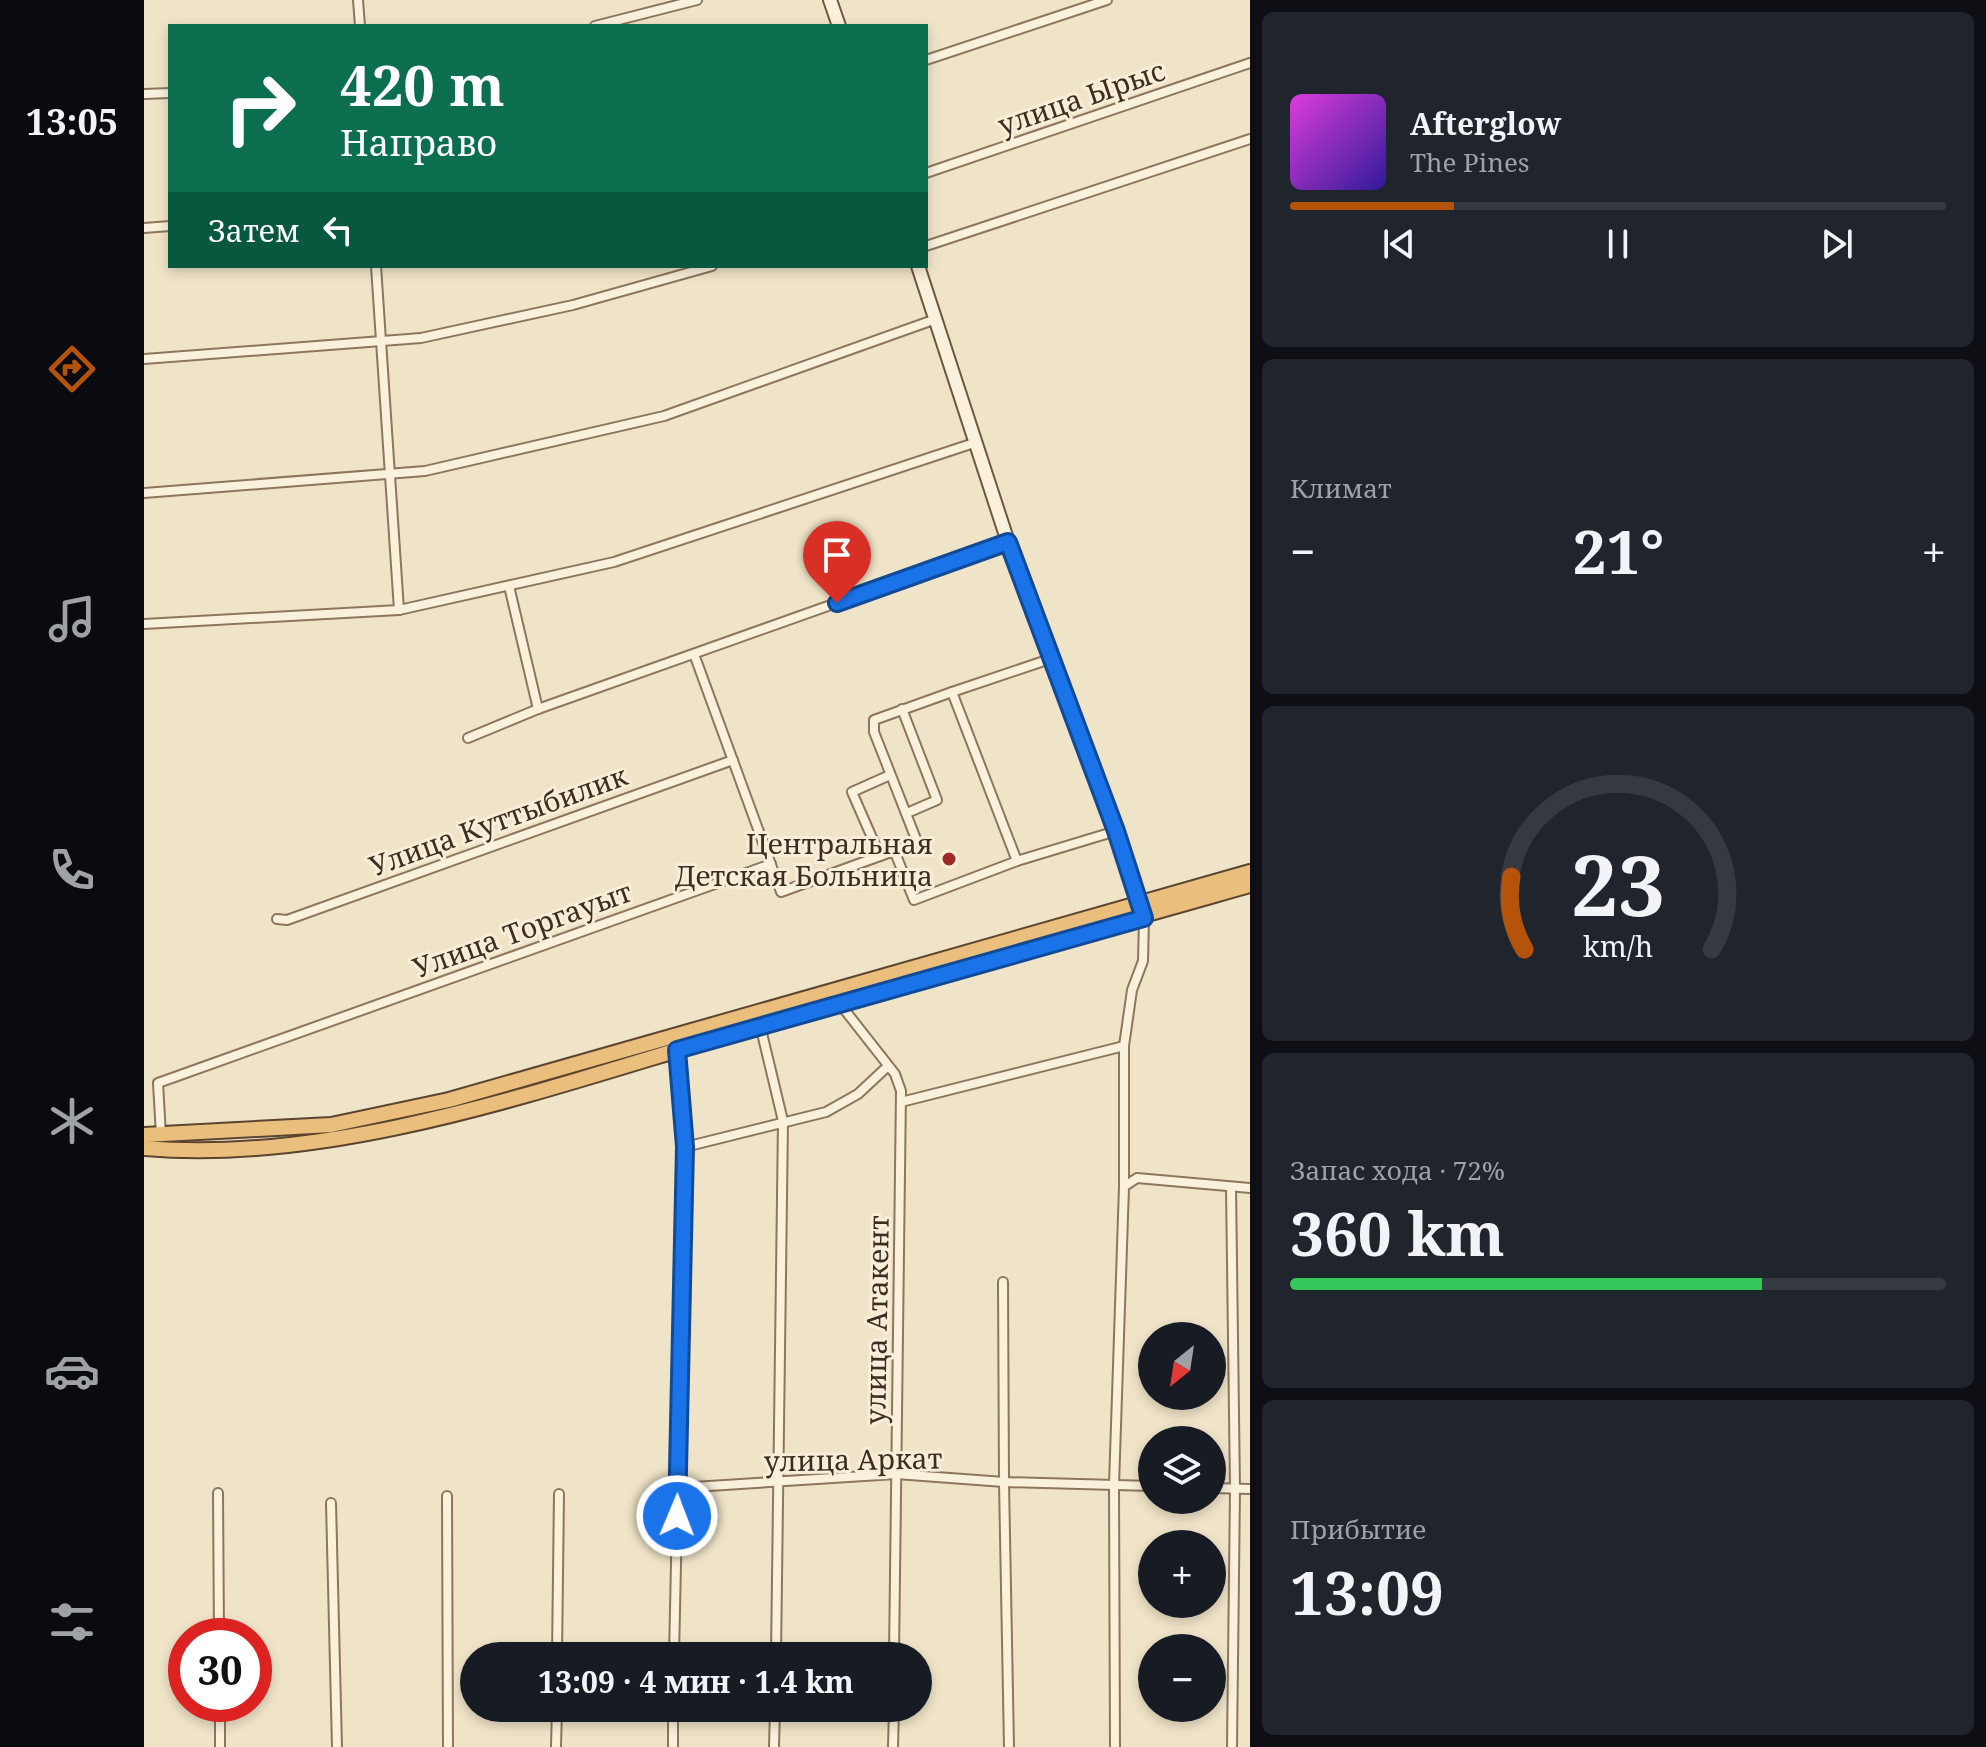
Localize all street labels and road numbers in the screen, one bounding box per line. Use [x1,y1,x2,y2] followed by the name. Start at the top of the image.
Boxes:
[993,51,1169,143] street label: улица Ырыс
[364,755,633,884] street label: Улица Куттыбилик
[407,872,637,986] street label: Улица Торгауыт
[855,1215,897,1425] street label: улица Атакент
[763,1438,943,1480] street label: улица Аркат

